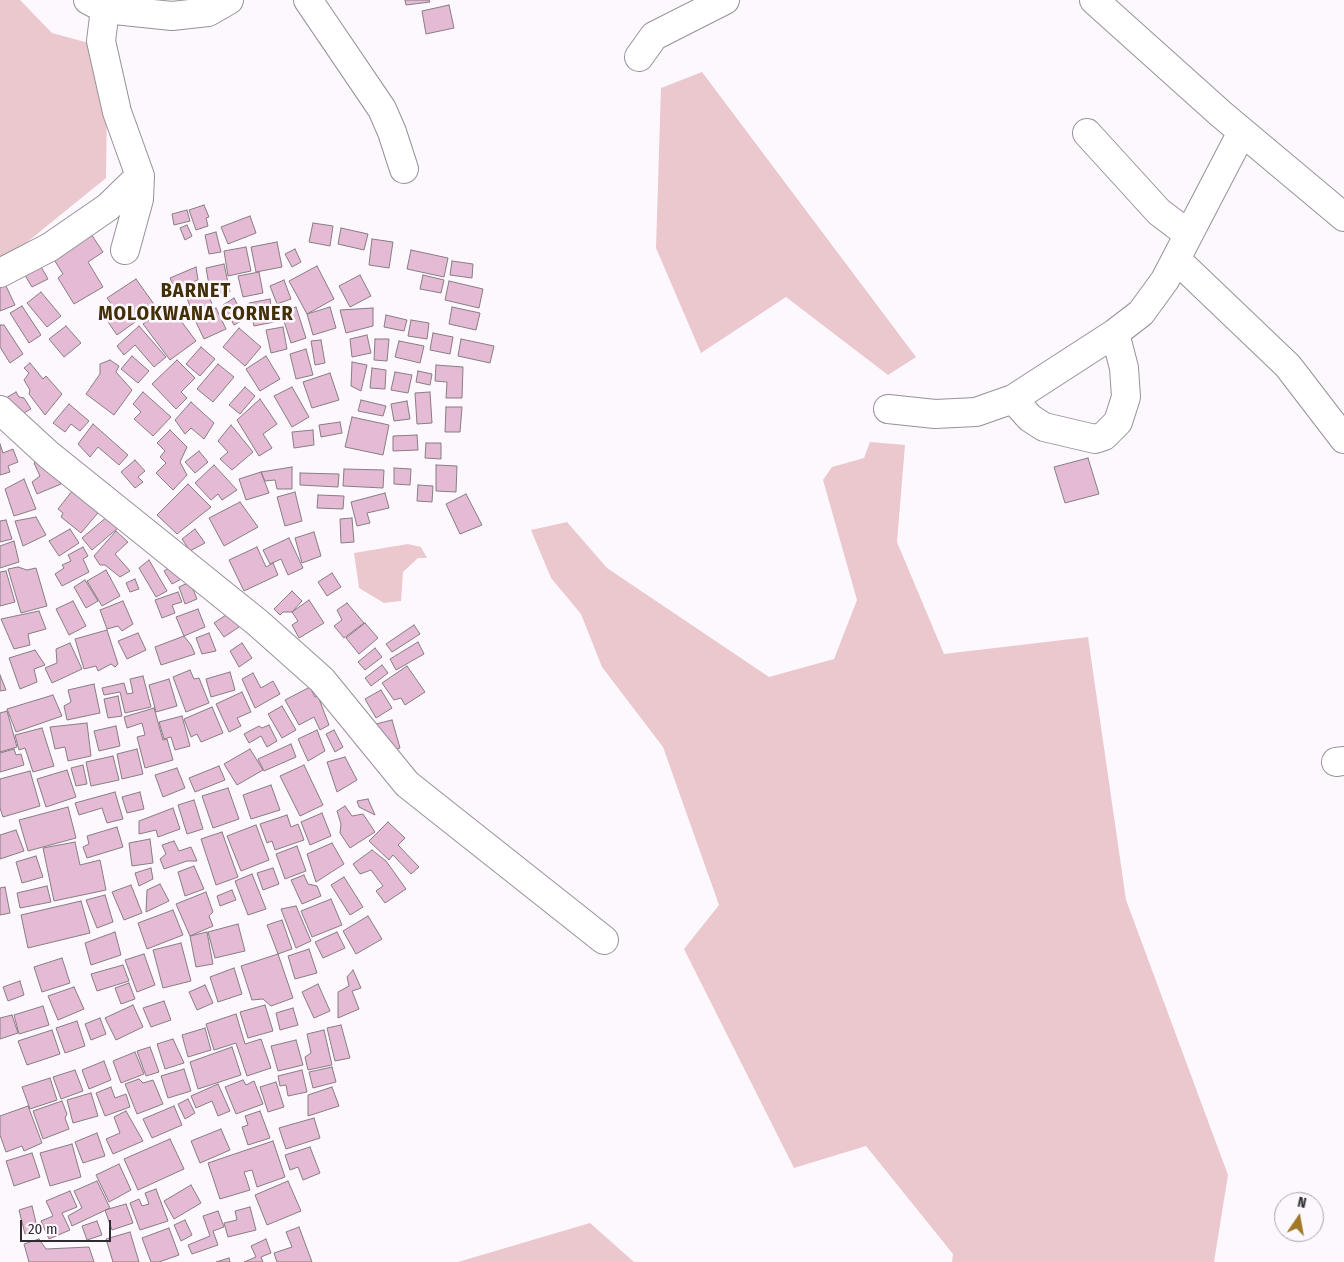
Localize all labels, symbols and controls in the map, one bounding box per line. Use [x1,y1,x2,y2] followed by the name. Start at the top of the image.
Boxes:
[96,279,296,326] district label: BARNET MOLOKWANA CORNER
[1274,1192,1324,1242] north arrow
[1296,1194,1308,1212] text: N
[22,1210,114,1242] scale bar
[28,1220,58,1238] text: 20 m

